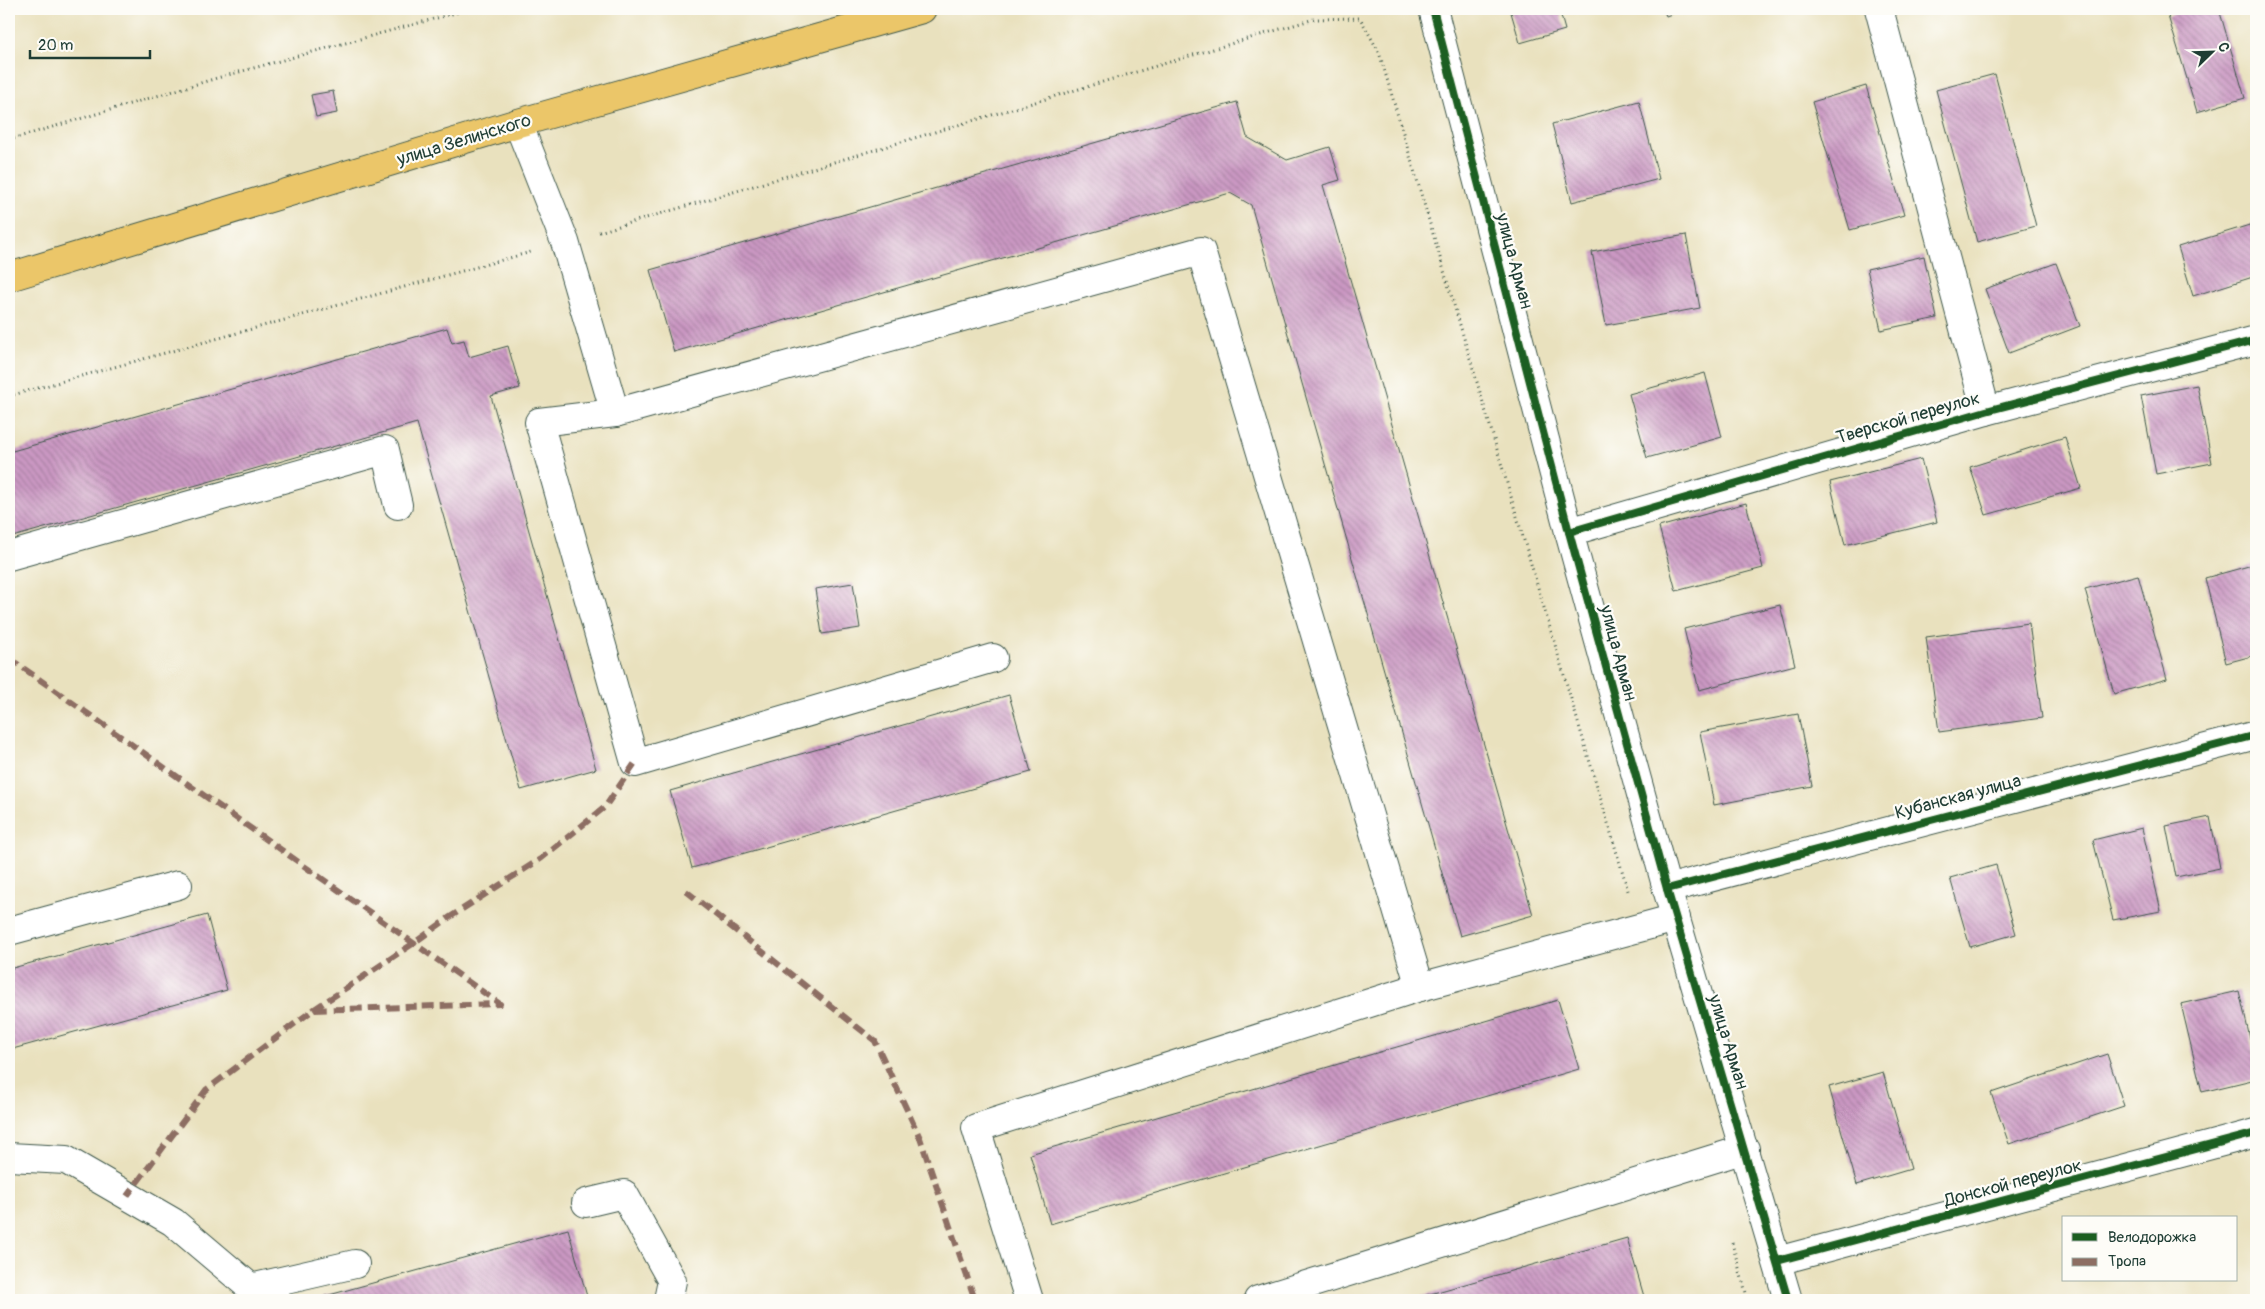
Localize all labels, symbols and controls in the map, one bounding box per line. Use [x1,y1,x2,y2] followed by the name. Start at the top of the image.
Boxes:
[30,28,150,60] scale bar
[2188,28,2238,78] north arrow
[38,36,73,55] text: 20 m
[2214,40,2233,55] text: С
[393,109,534,172] street label: улица Зелинского
[1490,210,1538,311] street label: улица Арман
[1834,386,1982,450] street label: Тверской переулок
[1594,602,1642,703] street label: улица Арман
[1892,769,2024,825] street label: Кубанская улица
[1702,991,1753,1092] street label: улица Арман
[1941,1154,2084,1213] street label: Донской переулок
[2062,1216,2238,1282] legend
[2108,1228,2196,1247] text: Велодорожка
[2108,1252,2146,1271] text: Тропа

